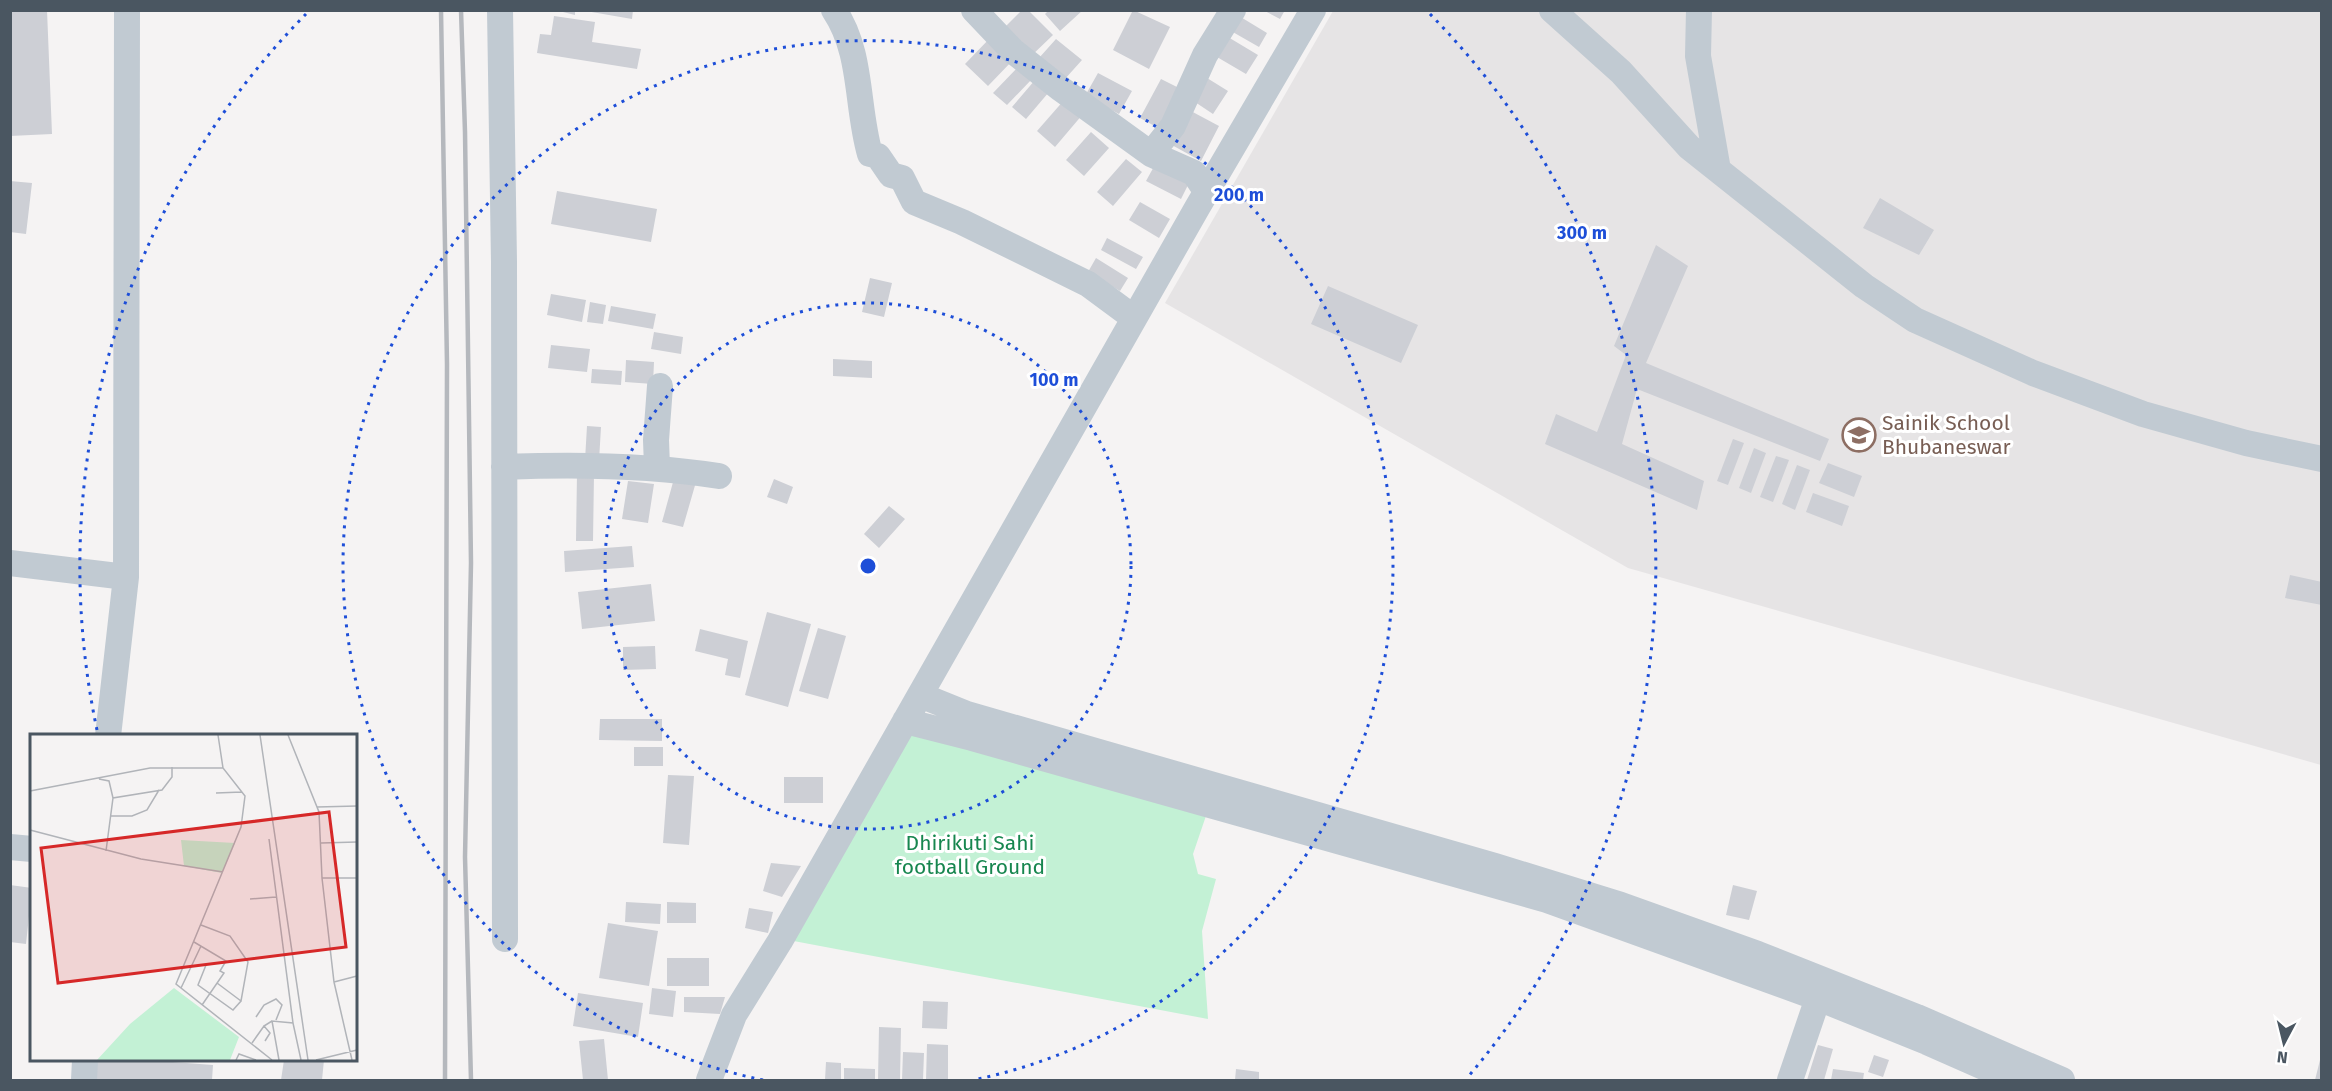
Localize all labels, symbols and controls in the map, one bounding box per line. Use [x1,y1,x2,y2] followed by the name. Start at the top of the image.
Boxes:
[1214,184,1264,206] text: 200 m
[1556,222,1607,244] text: 300 m
[1030,369,1078,391] text: 100 m
[1882,410,2011,460] place label: Sainik School Bhubaneswar
[1841,417,1877,453] school or university icon: Sainik School Bhubaneswar
[858,556,878,576] centre of rings
[30,734,357,1061] inset map
[895,830,1045,880] park label: Dhirikuti Sahi football Ground
[2254,1013,2314,1073] north arrow
[2276,1047,2289,1067] text: N

